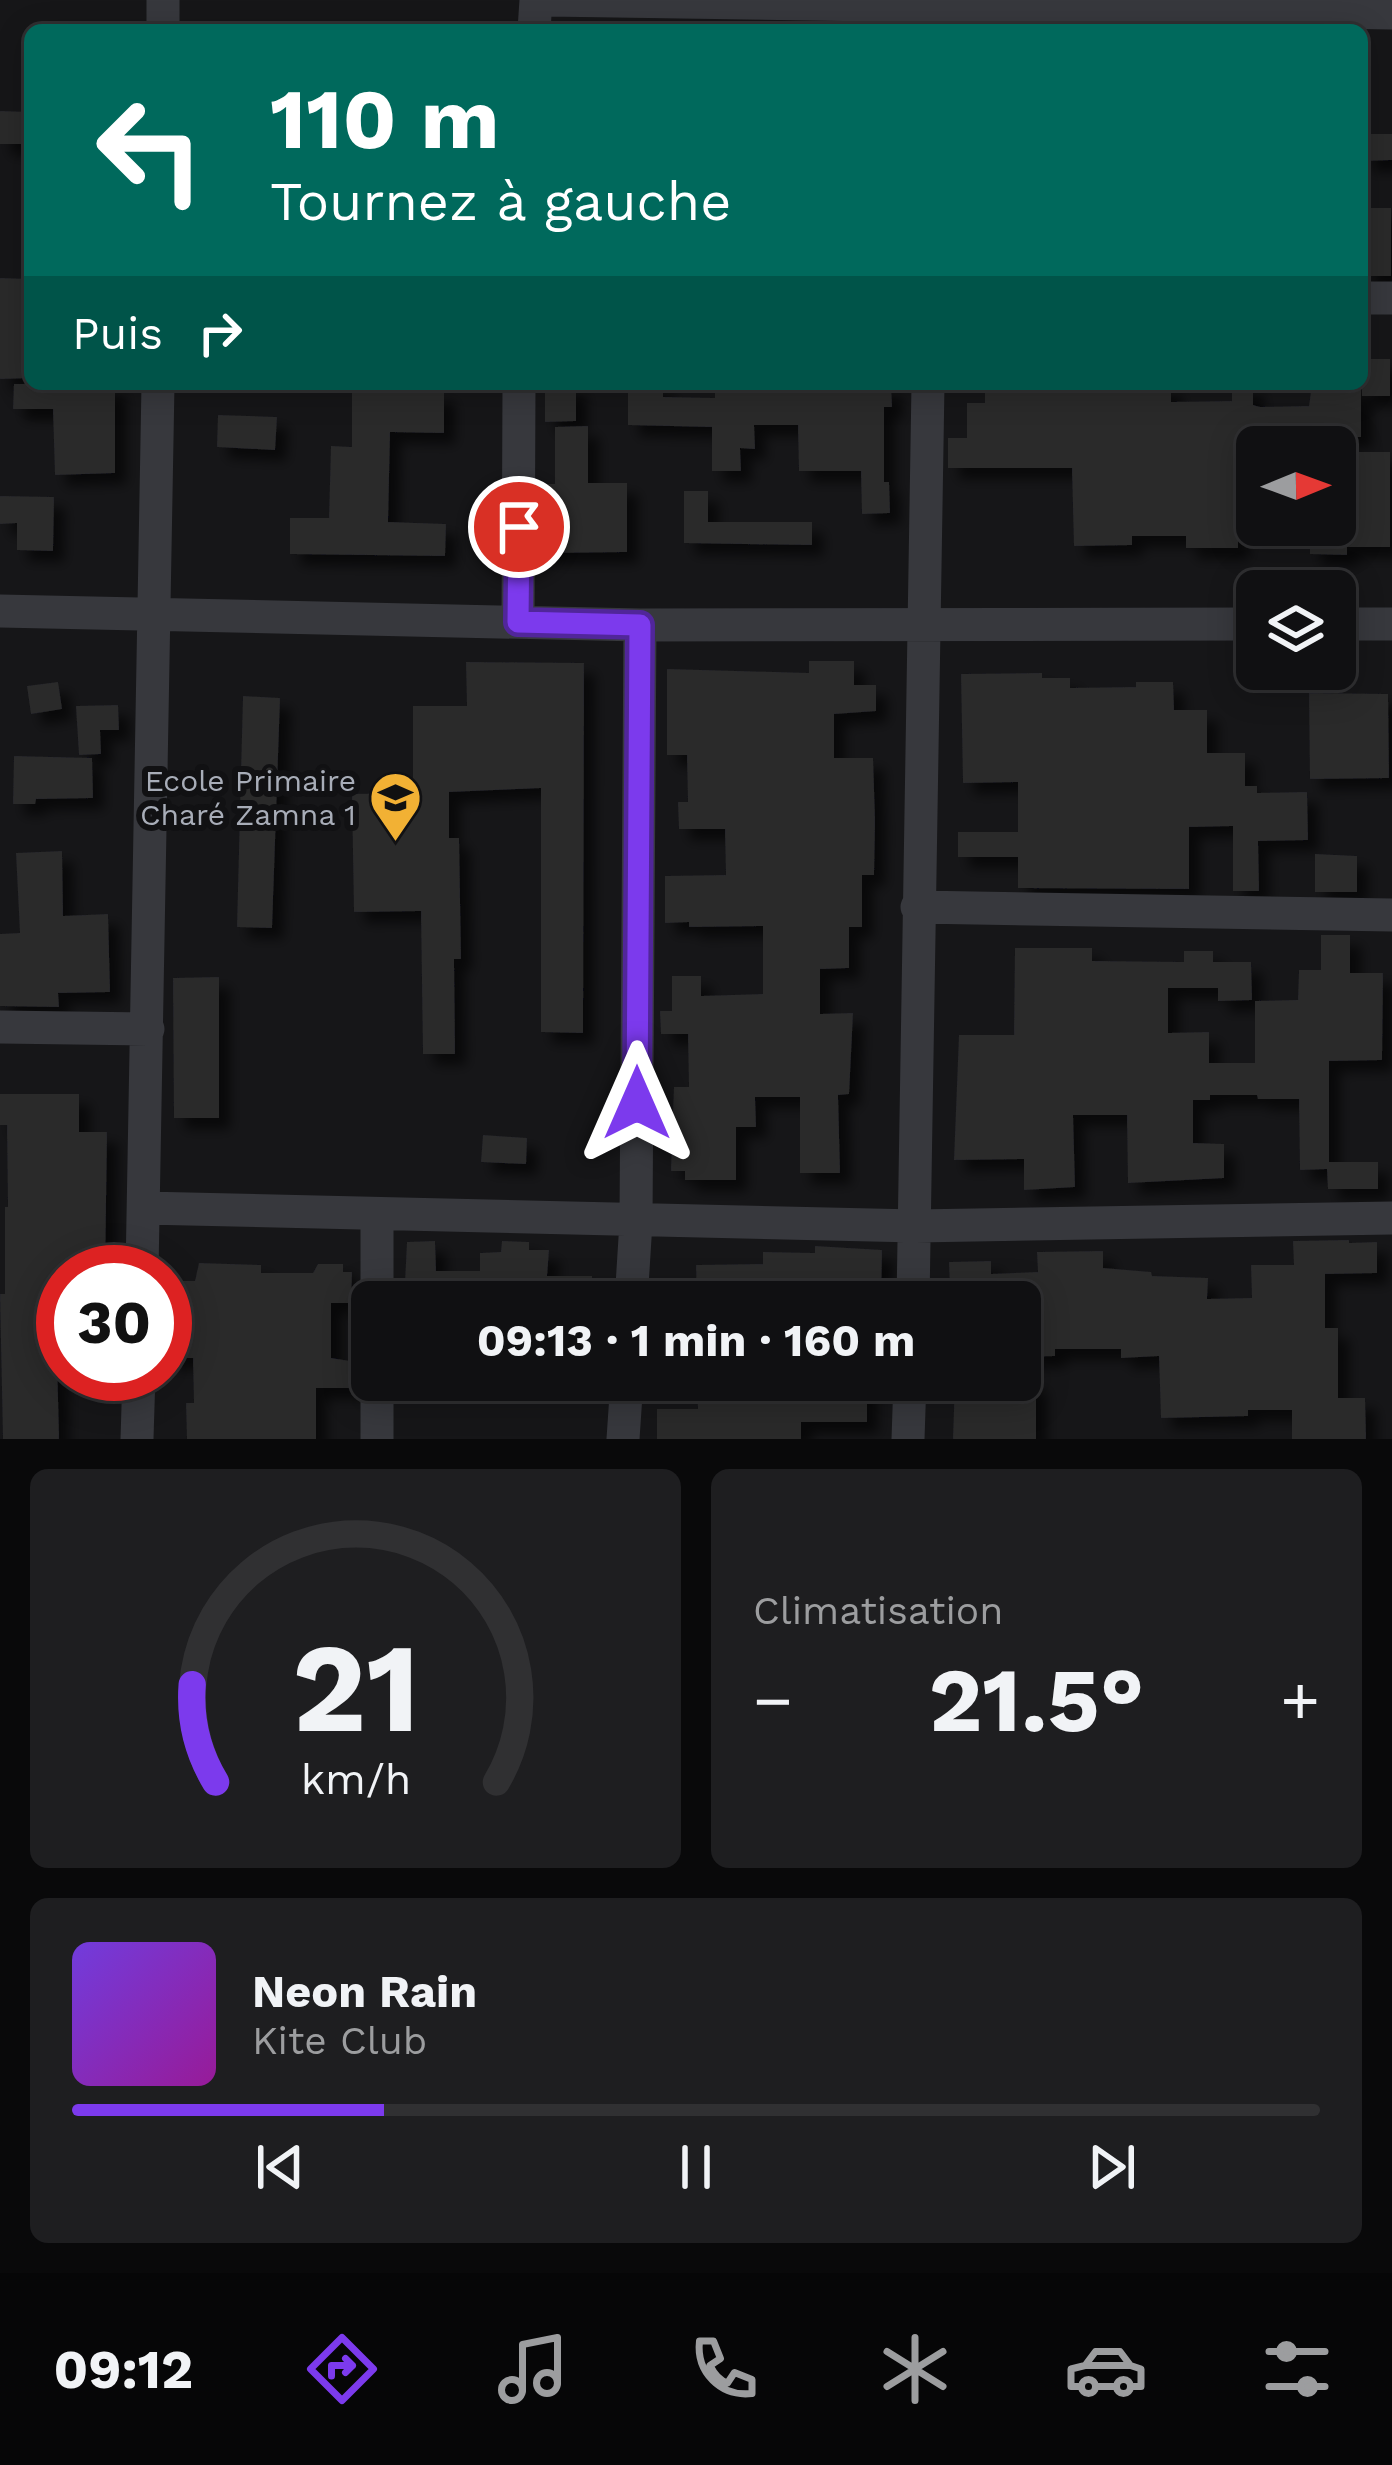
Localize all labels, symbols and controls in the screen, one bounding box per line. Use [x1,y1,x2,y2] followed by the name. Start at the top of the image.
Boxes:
[270,70,500,168] text: 110 m
[72,72,228,228] icon: left
[270,170,731,233] text: Tournez à gauche
[187,300,253,366] icon: right
[72,307,163,360] text: Puis
[1236,426,1356,546] north arrow
[1236,426,1356,690] map controls
[468,476,570,578] pin
[486,494,552,560] icon: arrive
[1236,570,1356,690] button: layers
[140,763,356,832] place label: Ecole Primaire Charé Zamna 1
[367,769,423,843] school or university icon: Ecole Primaire Charé Zamna 1
[574,1040,700,1166] position arrow
[36,1245,192,1401] speed limit sign: 30
[477,1314,915,1367] text: 09:13 · 1 min · 160 m
[753,1588,1003,1633] text: Climatisation
[291,1615,420,1761] text: 21
[929,1647,1144,1753] text: 21.5°
[753,1662,793,1739] text: −
[1280,1662,1320,1739] text: +
[300,1753,411,1803] text: km/h
[252,1965,477,2018] text: Neon Rain
[252,2018,427,2063] text: Kite Club
[247,2134,313,2200] icon: previous
[663,2134,729,2200] icon: pause
[1079,2134,1145,2200] icon: next
[300,2327,384,2411] icon: directions
[491,2327,575,2411] icon: music
[682,2327,766,2411] icon: phone
[873,2327,957,2411] icon: climate
[1064,2327,1148,2411] icon: car
[1255,2327,1339,2411] icon: filters
[53,2338,193,2401] text: 09:12

